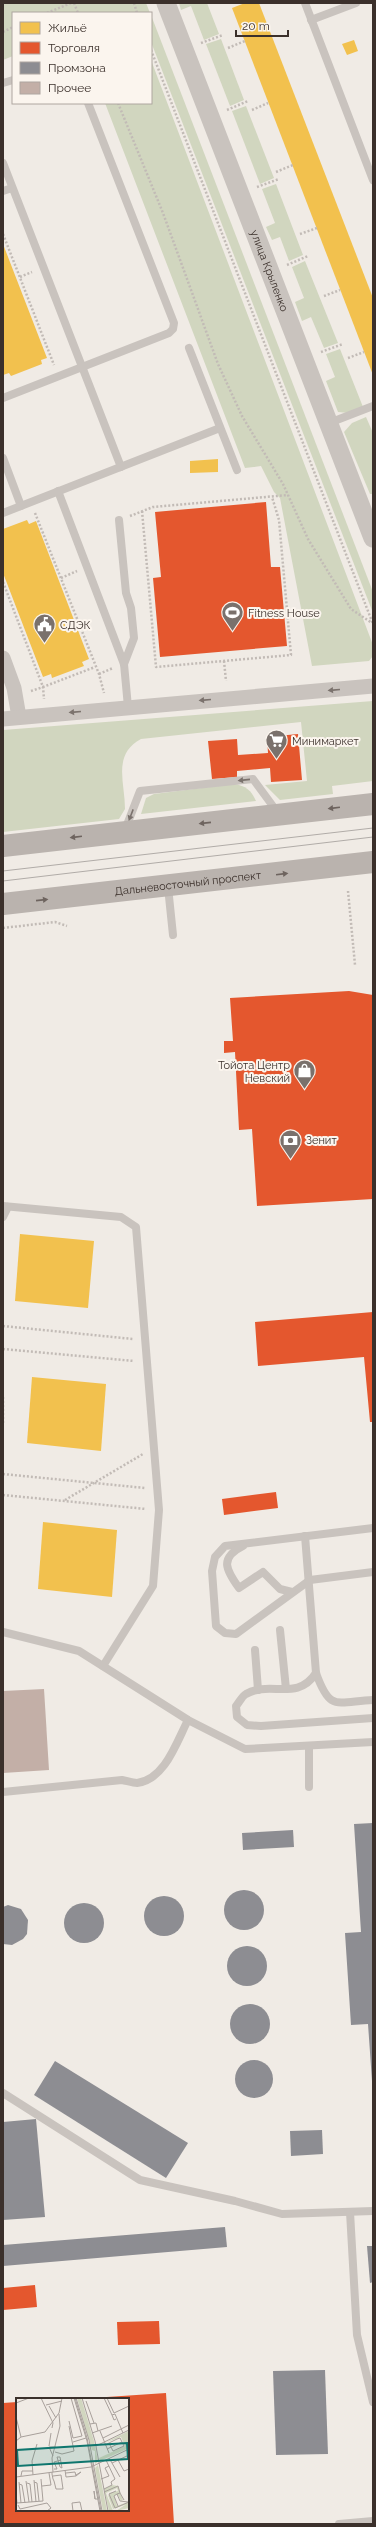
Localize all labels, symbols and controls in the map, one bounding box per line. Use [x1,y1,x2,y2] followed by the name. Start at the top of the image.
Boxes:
[12,12,152,104] legend
[236,12,288,38] scale bar
[242,19,270,33] text: 20 m
[48,21,87,35] text: Жильё
[48,41,100,55] text: Торговля
[48,61,106,75] text: Промзона
[48,81,91,95] text: Прочее
[248,228,291,314] street label: улица Крыленко
[219,600,245,633] sports icon: Fitness House
[248,607,320,620] place label: Fitness House
[31,612,57,645] public building icon: СДЭК
[60,619,91,632] place label: СДЭК
[328,686,340,693] one-way arrow
[199,697,211,704] one-way arrow
[69,709,81,715] one-way arrow
[264,728,290,761] supermarket icon: Минимаркет
[292,735,360,748] place label: Минимаркет
[238,777,250,783] one-way arrow
[328,805,340,812] one-way arrow
[128,809,134,821] one-way arrow
[199,820,211,826] one-way arrow
[70,834,82,840] one-way arrow
[114,868,262,898] street label: Дальневосточный проспект
[276,870,288,877] one-way arrow
[36,897,48,904] one-way arrow
[292,1058,318,1091] shop icon: Тойота Центр Невский
[218,1059,290,1085] place label: Тойота Центр Невский
[277,1127,303,1160] bank icon: Зенит
[306,1134,337,1147] place label: Зенит
[16,2398,129,2511] inset map

